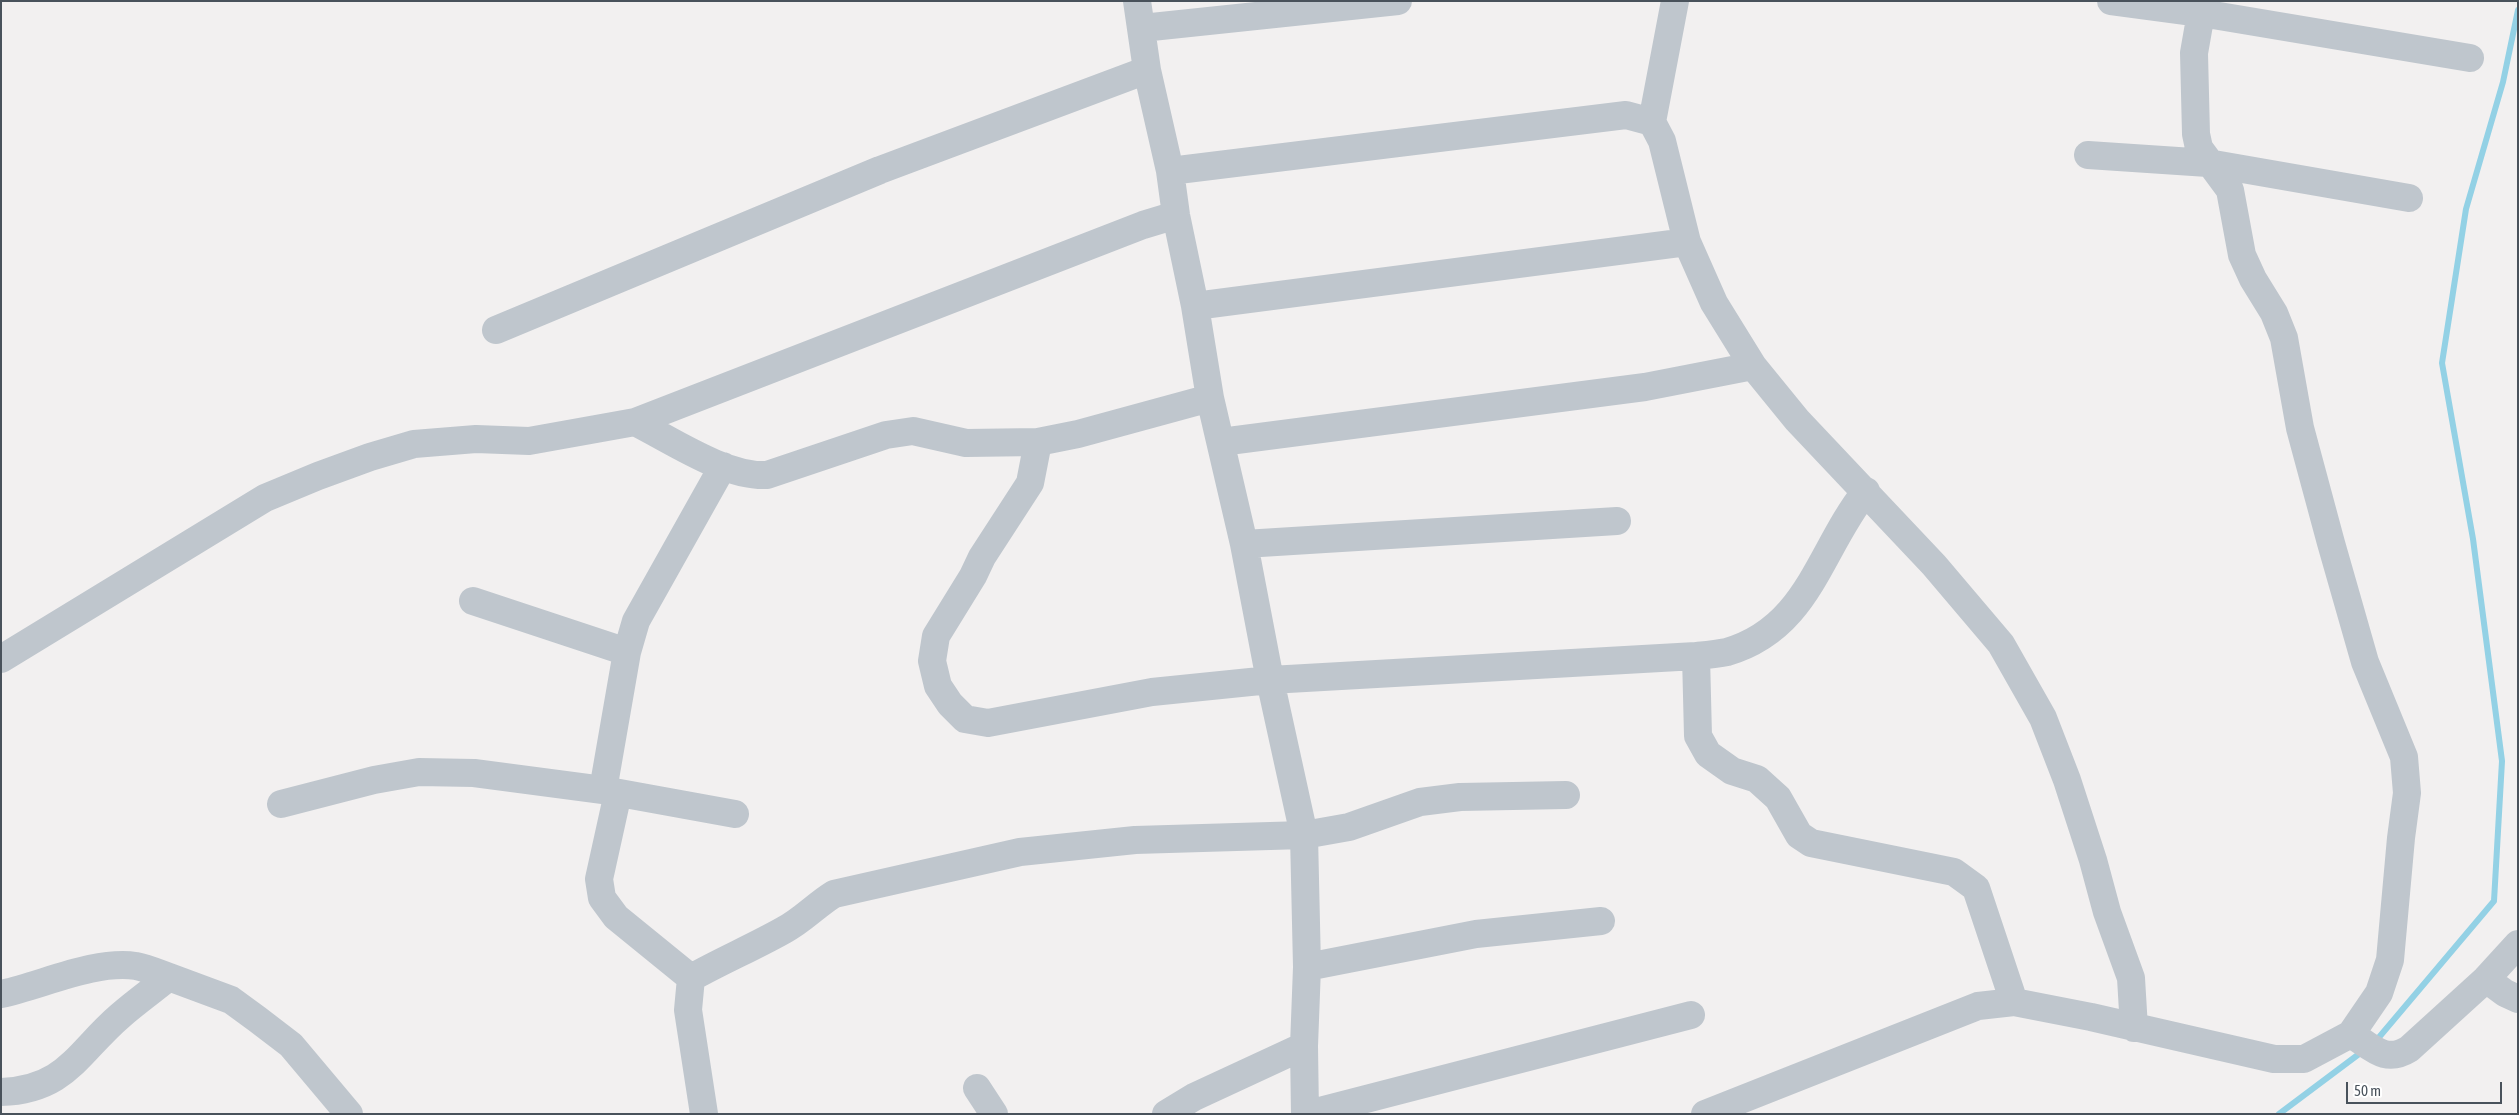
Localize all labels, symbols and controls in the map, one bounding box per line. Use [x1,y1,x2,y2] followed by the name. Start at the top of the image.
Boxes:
[2349,1072,2505,1104] scale bar
[2354,1082,2381,1099] text: 50 m

